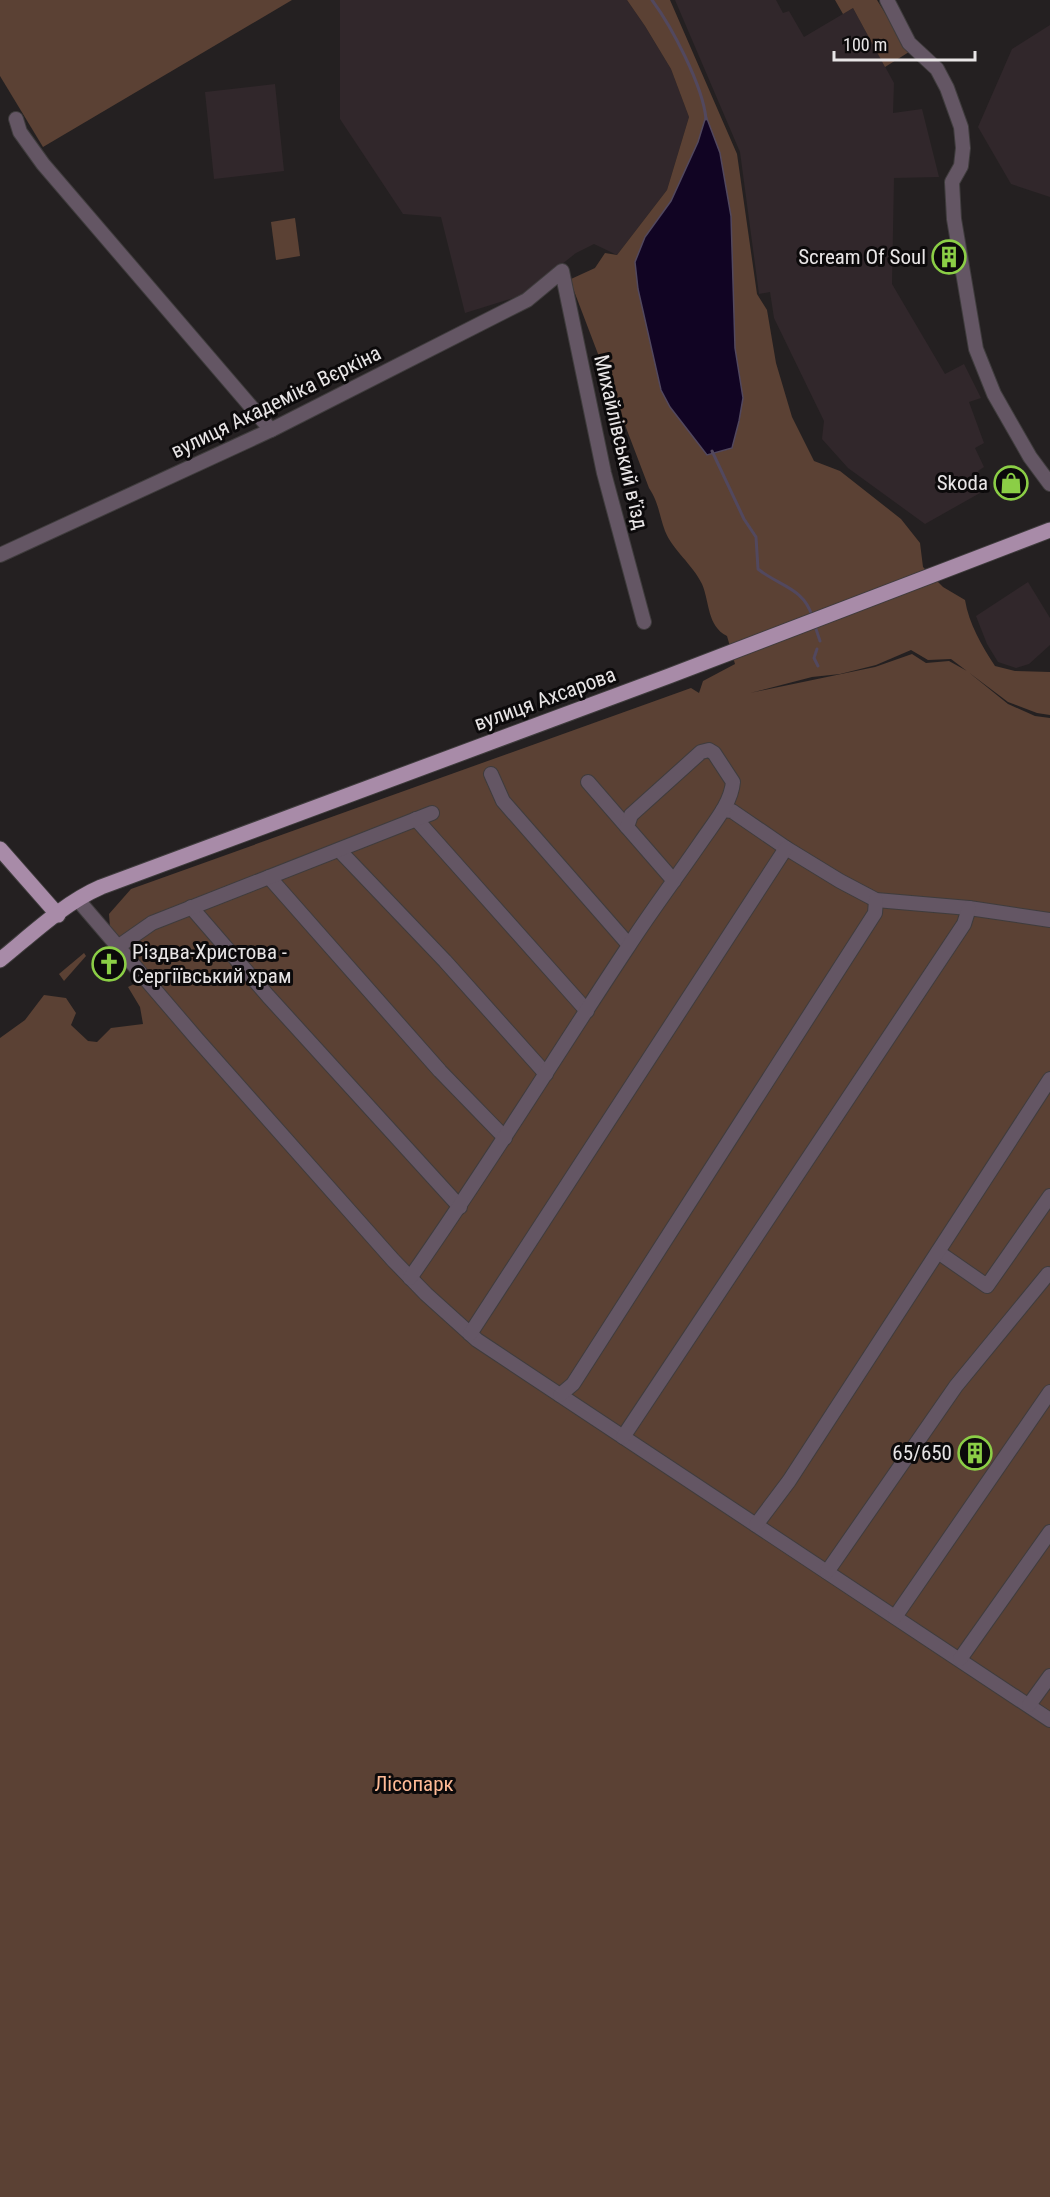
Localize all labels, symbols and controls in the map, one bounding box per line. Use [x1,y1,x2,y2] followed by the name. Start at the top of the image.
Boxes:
[834,24,975,62] scale bar
[843,34,887,55] text: 100 m
[931,239,967,275] building icon: Scream Of Soul
[798,245,926,269] place label: Scream Of Soul
[167,341,385,463] street label: вулиця Академіка Вєркіна
[589,352,653,532] street label: Михайлівський в'їзд
[993,465,1029,501] shop icon: Skoda
[937,471,988,495] place label: Skoda
[471,662,619,736] street label: вулиця Ахсарова
[132,940,292,988] place label: Різдва-Христова - Сергіївський храм
[91,946,127,982] church icon: Різдва-Христова - Сергіївський храм
[957,1435,993,1471] building icon: 65/650
[892,1441,952,1465] place label: 65/650
[374,1772,454,1796] park label: Лісопарк

